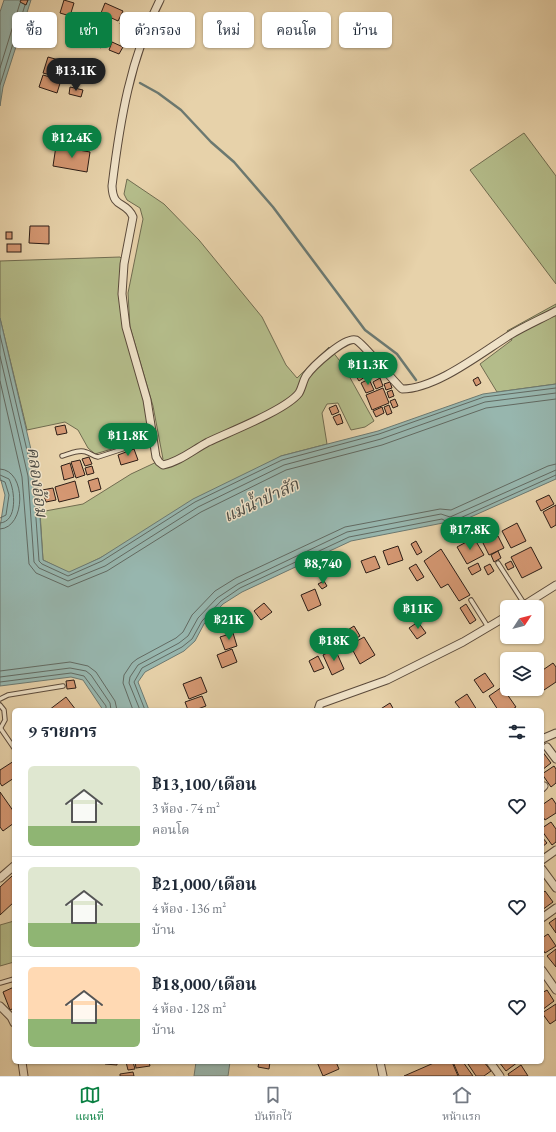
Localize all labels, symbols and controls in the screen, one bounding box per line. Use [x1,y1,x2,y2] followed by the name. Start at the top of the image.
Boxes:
[12,12,57,48] chip: ซื้อ
[65,12,112,48] chip: เช่า
[120,12,195,48] chip: ตัวกรอง
[203,12,254,48] chip: ใหม่
[262,12,331,48] chip: คอนโด
[339,12,392,48] chip: บ้าน
[43,58,109,92] pin: ฿13.1K
[55,62,97,79] text: ฿13.1K
[39,125,105,159] pin: ฿12.4K
[51,129,93,146] text: ฿12.4K
[335,352,401,386] pin: ฿11.3K
[347,356,389,373] text: ฿11.3K
[95,423,161,457] pin: ฿11.8K
[107,427,149,444] text: ฿11.8K
[23,446,53,519] water label: คลองอ้อม
[219,472,303,527] water label: แม่น้ำป่าสัก
[437,517,503,551] pin: ฿17.8K
[449,521,491,538] text: ฿17.8K
[290,551,356,585] pin: ฿8,740
[304,555,342,572] text: ฿8,740
[394,596,442,630] pin: ฿11K
[403,600,433,617] text: ฿11K
[500,600,544,644] north arrow
[500,600,544,696] map controls
[205,607,253,641] pin: ฿21K
[214,611,244,628] text: ฿21K
[310,628,358,662] pin: ฿18K
[319,632,349,649] text: ฿18K
[500,652,544,696] button: layers
[28,720,97,742] text: 9 รายการ
[506,721,528,743] icon: filters
[152,773,257,795] text: ฿13,100/เดือน
[60,782,108,830] icon: home
[506,795,528,817] icon: heart
[152,800,220,817] text: 3 ห้อง · 74 m²
[152,821,190,838] text: คอนโด
[152,873,257,895] text: ฿21,000/เดือน
[60,883,108,931] icon: home
[506,896,528,918] icon: heart
[152,900,226,917] text: 4 ห้อง · 136 m²
[152,921,175,938] text: บ้าน
[152,973,257,995] text: ฿18,000/เดือน
[60,983,108,1031] icon: home
[506,996,528,1018] icon: heart
[152,1000,226,1017] text: 4 ห้อง · 128 m²
[152,1021,175,1038] text: บ้าน
[75,1084,104,1126] tab: แผนที่
[254,1084,292,1126] tab: บันทึกไว้
[442,1084,481,1126] tab: หน้าแรก

